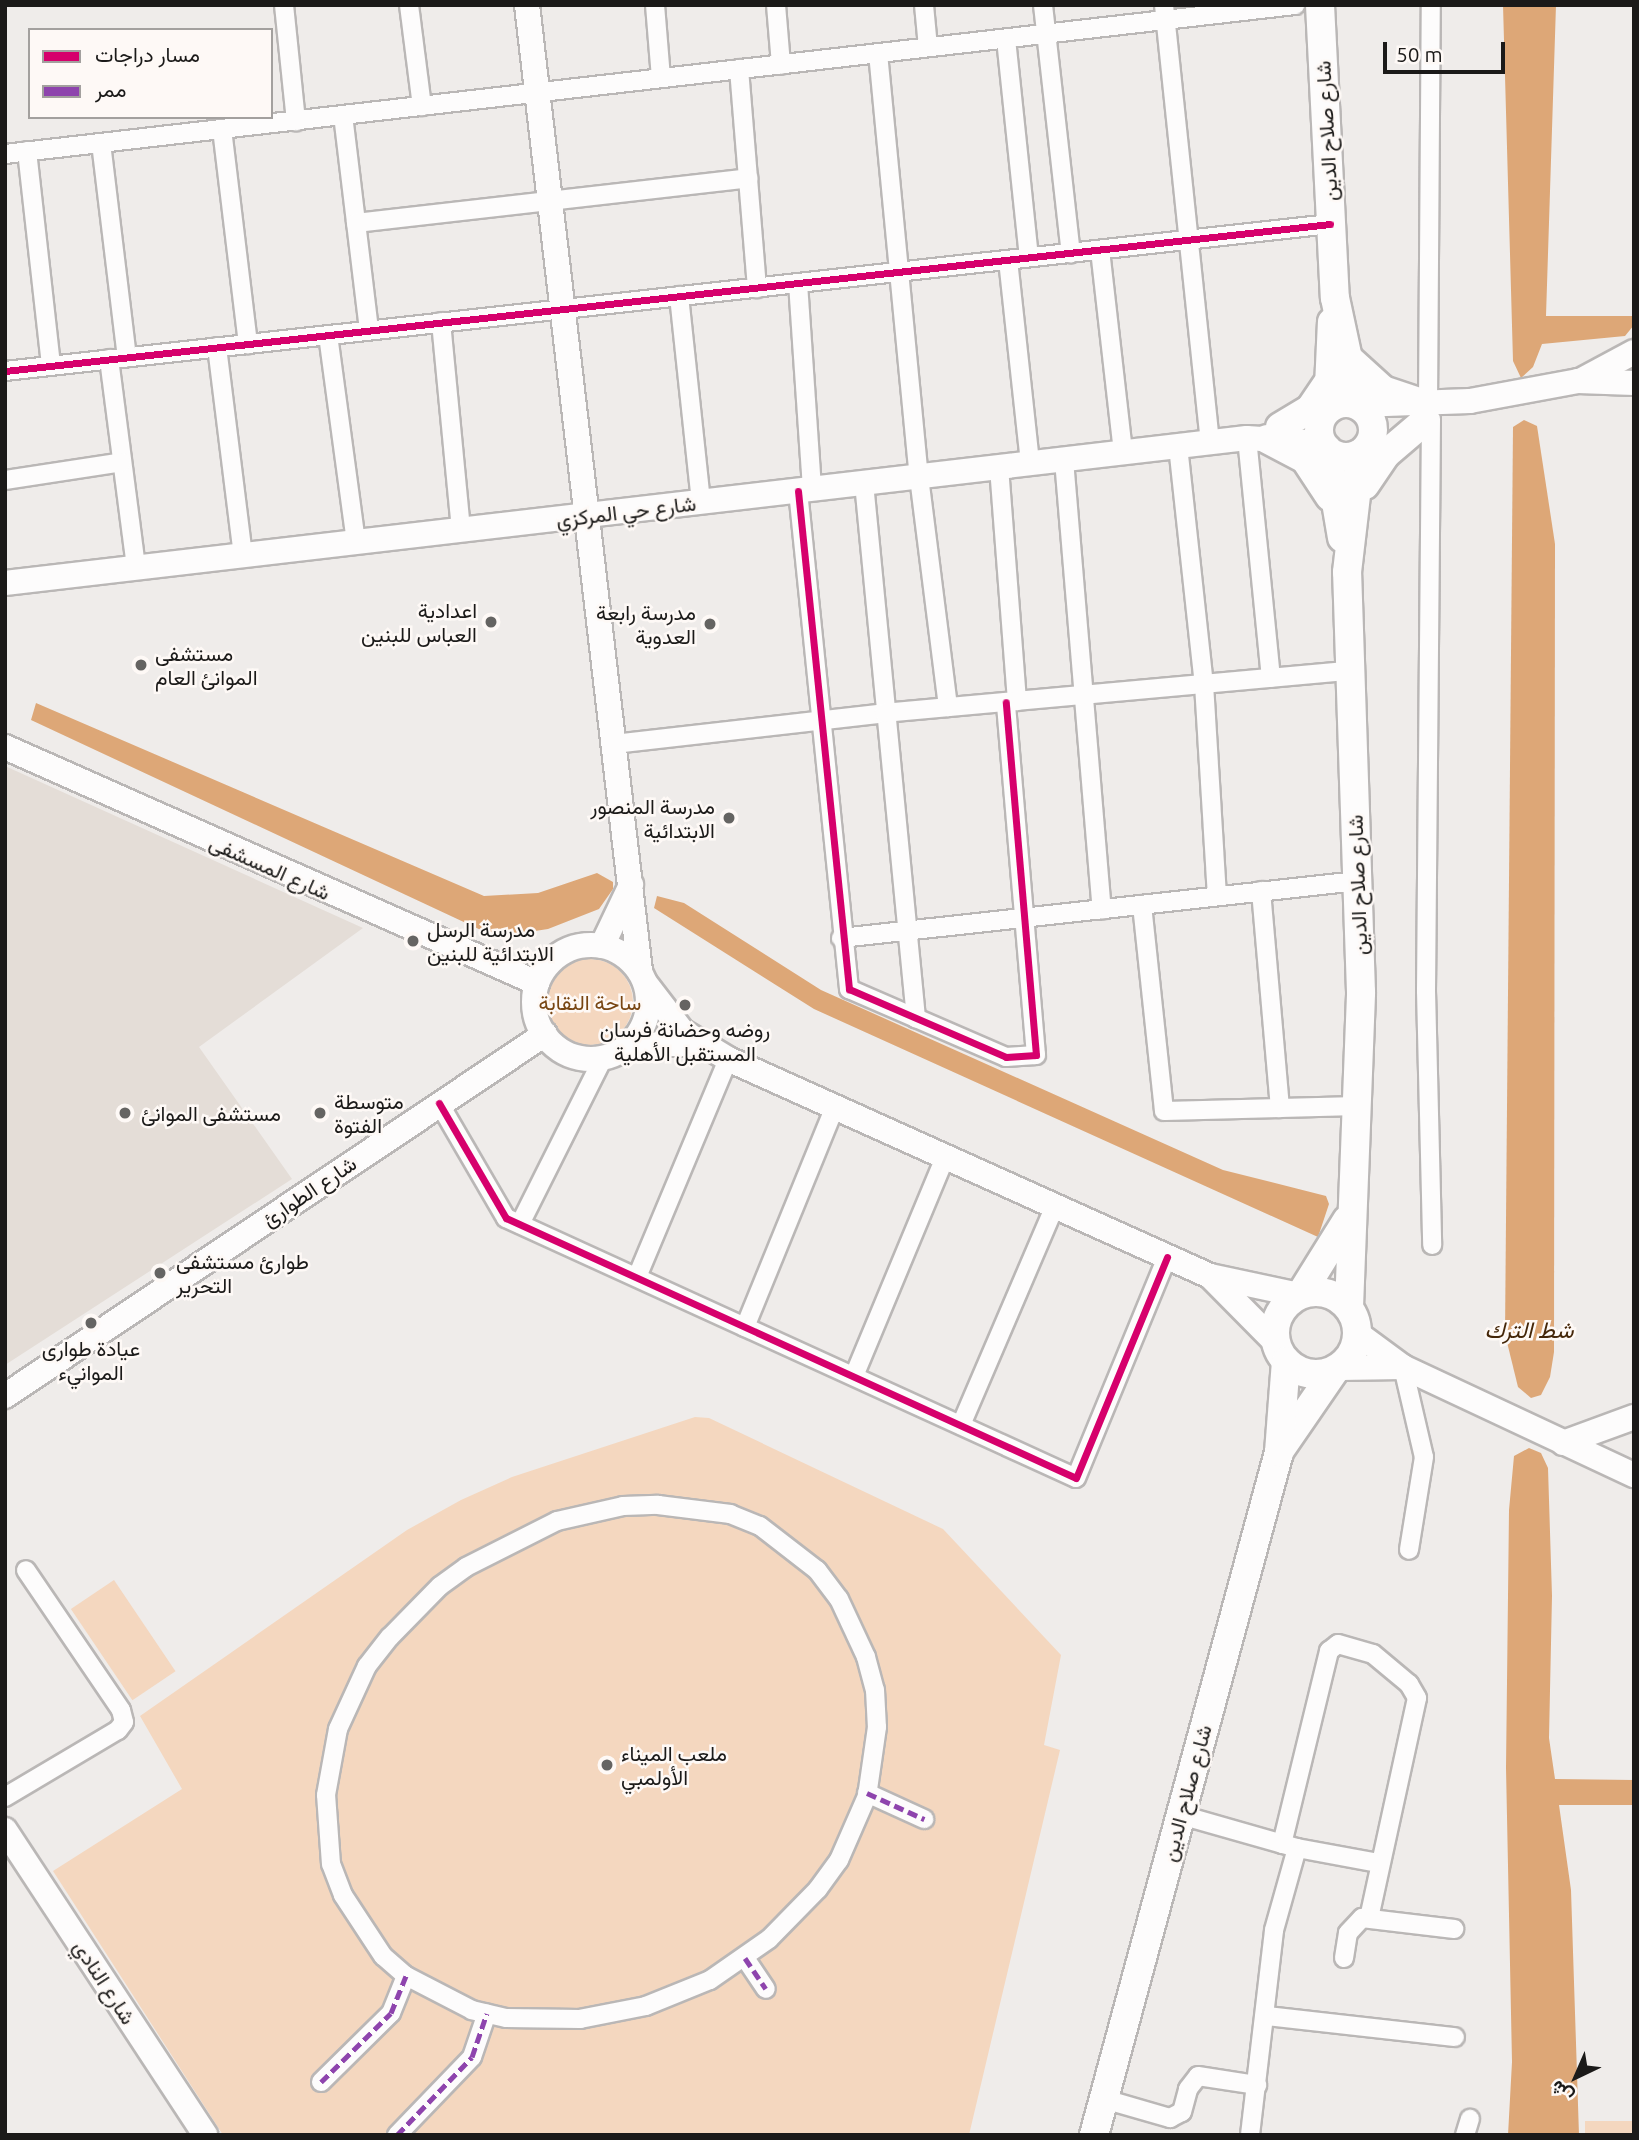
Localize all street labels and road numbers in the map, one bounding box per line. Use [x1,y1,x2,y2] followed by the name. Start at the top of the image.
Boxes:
[1310,60,1342,202] street label: شارع صلاح الدين
[555,490,697,532] street label: شارع حي المركزي
[1342,814,1372,956] street label: شارع صلاح الدين
[206,829,334,905] street label: شارع المسشفى
[257,1150,361,1232] street label: شارع الطوارئ
[1156,1722,1216,1864] street label: شارع صلاح الدين
[68,1935,142,2029] street label: شارع النادي

